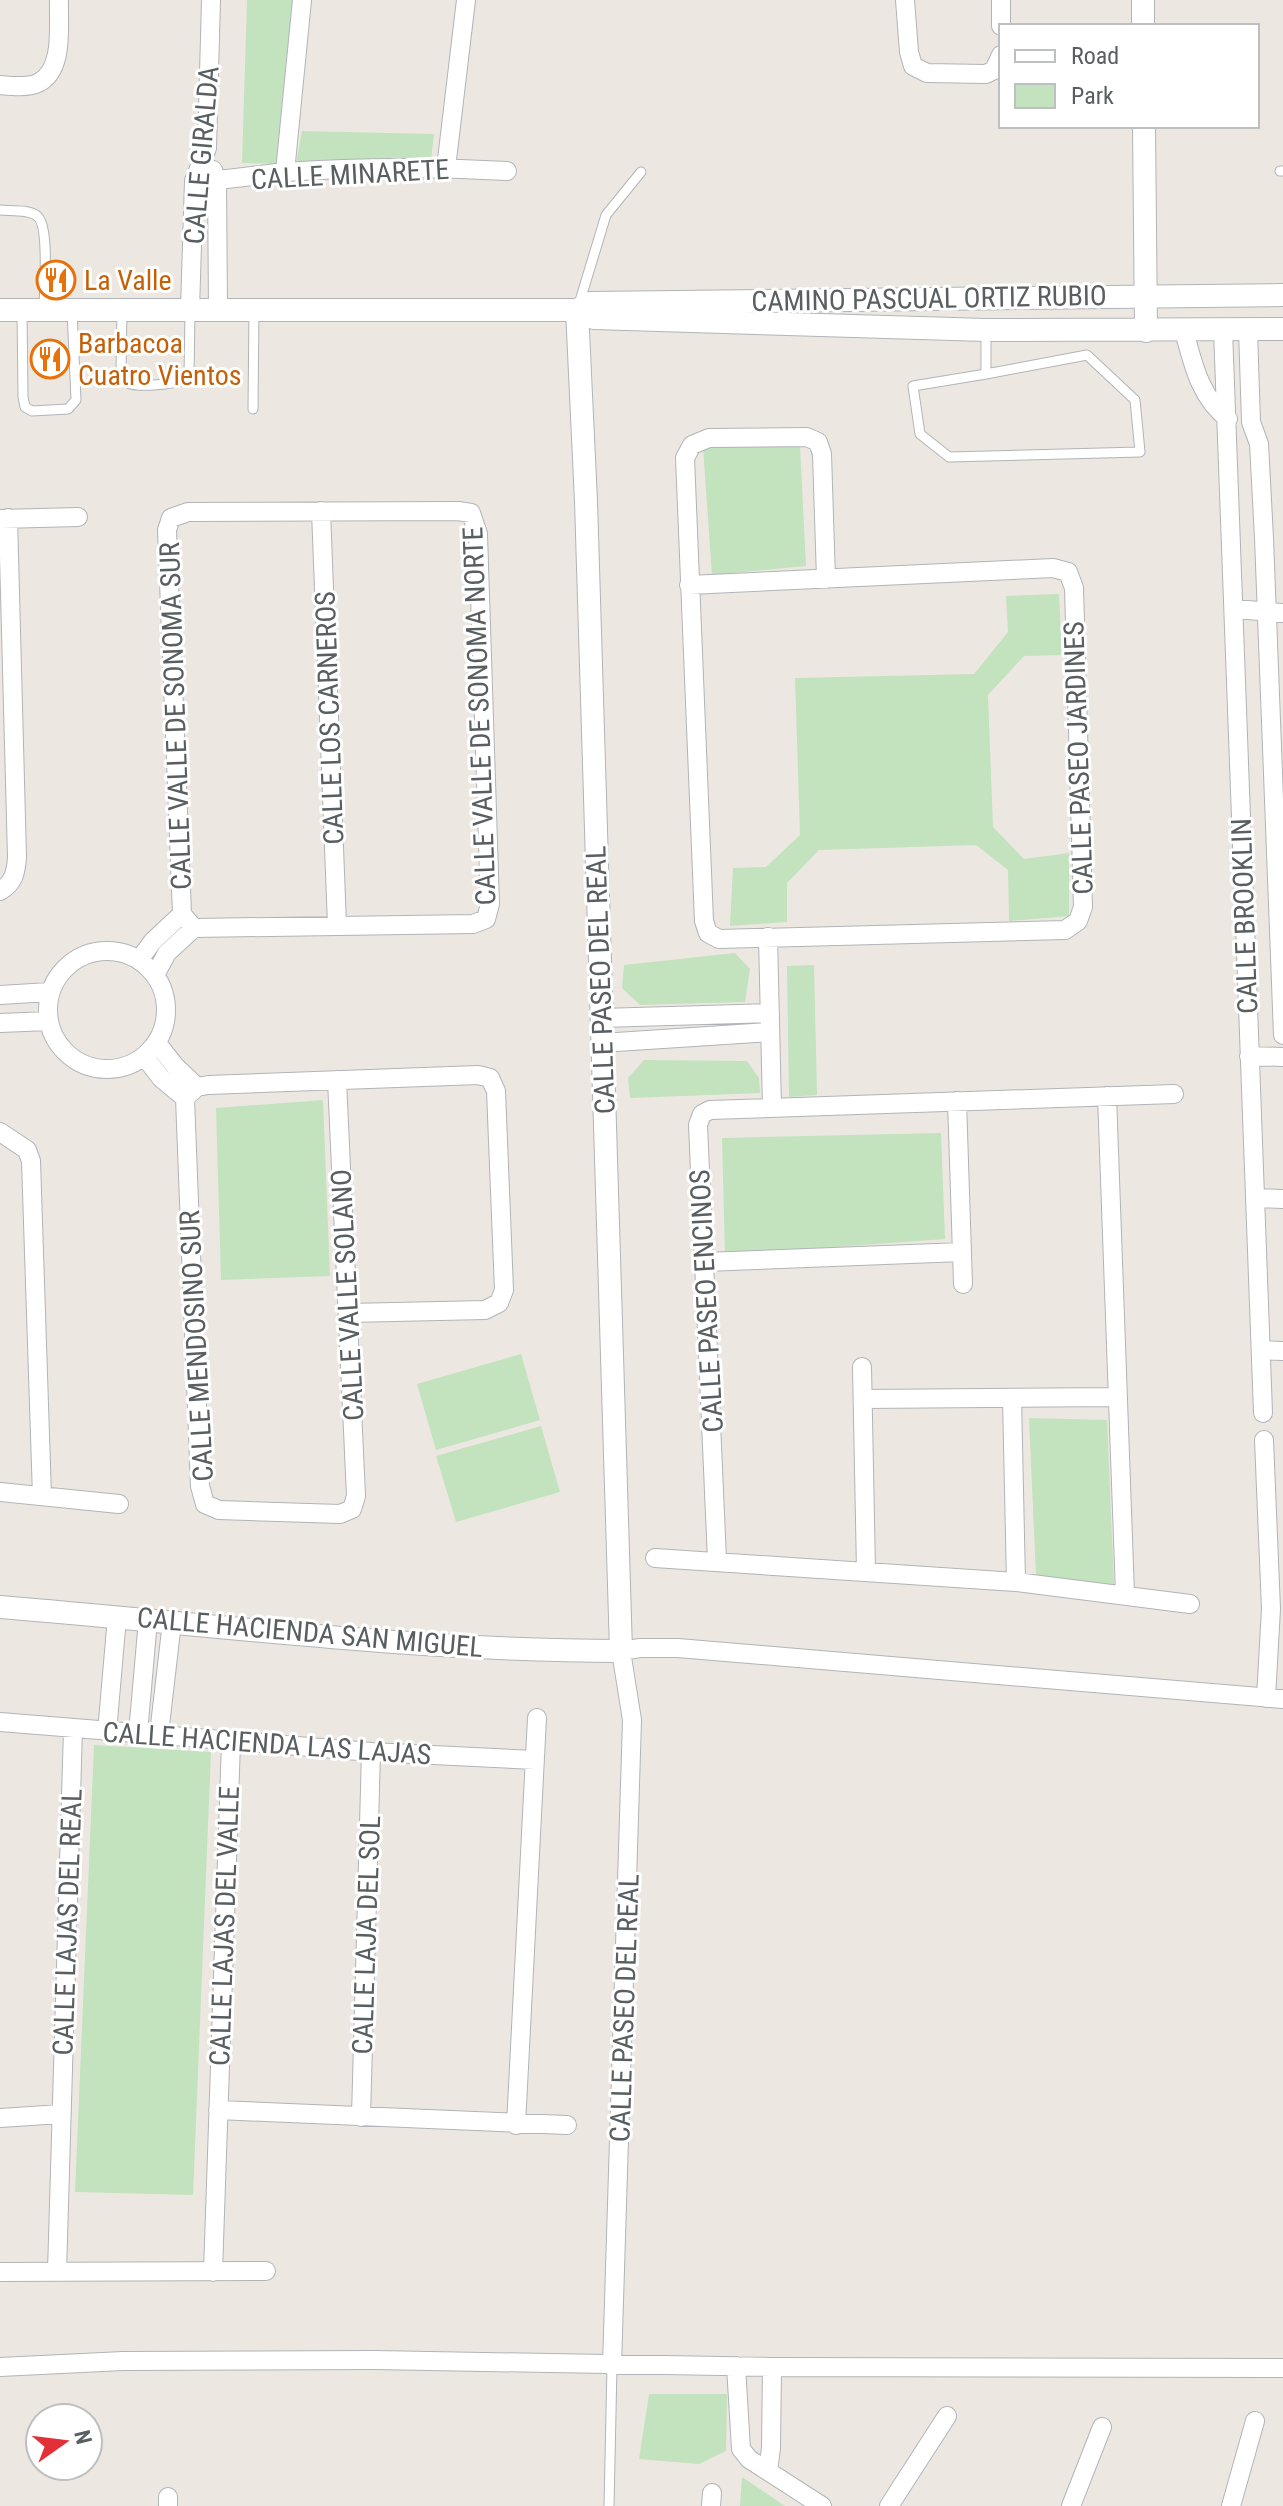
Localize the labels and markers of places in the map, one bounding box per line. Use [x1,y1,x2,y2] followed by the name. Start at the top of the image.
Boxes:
[35,259,77,301] restaurant icon: La Valle
[84,264,172,297] place label: La Valle
[78,327,242,392] place label: Barbacoa Cuatro Vientos
[29,338,71,380] restaurant icon: Barbacoa Cuatro Vientos

